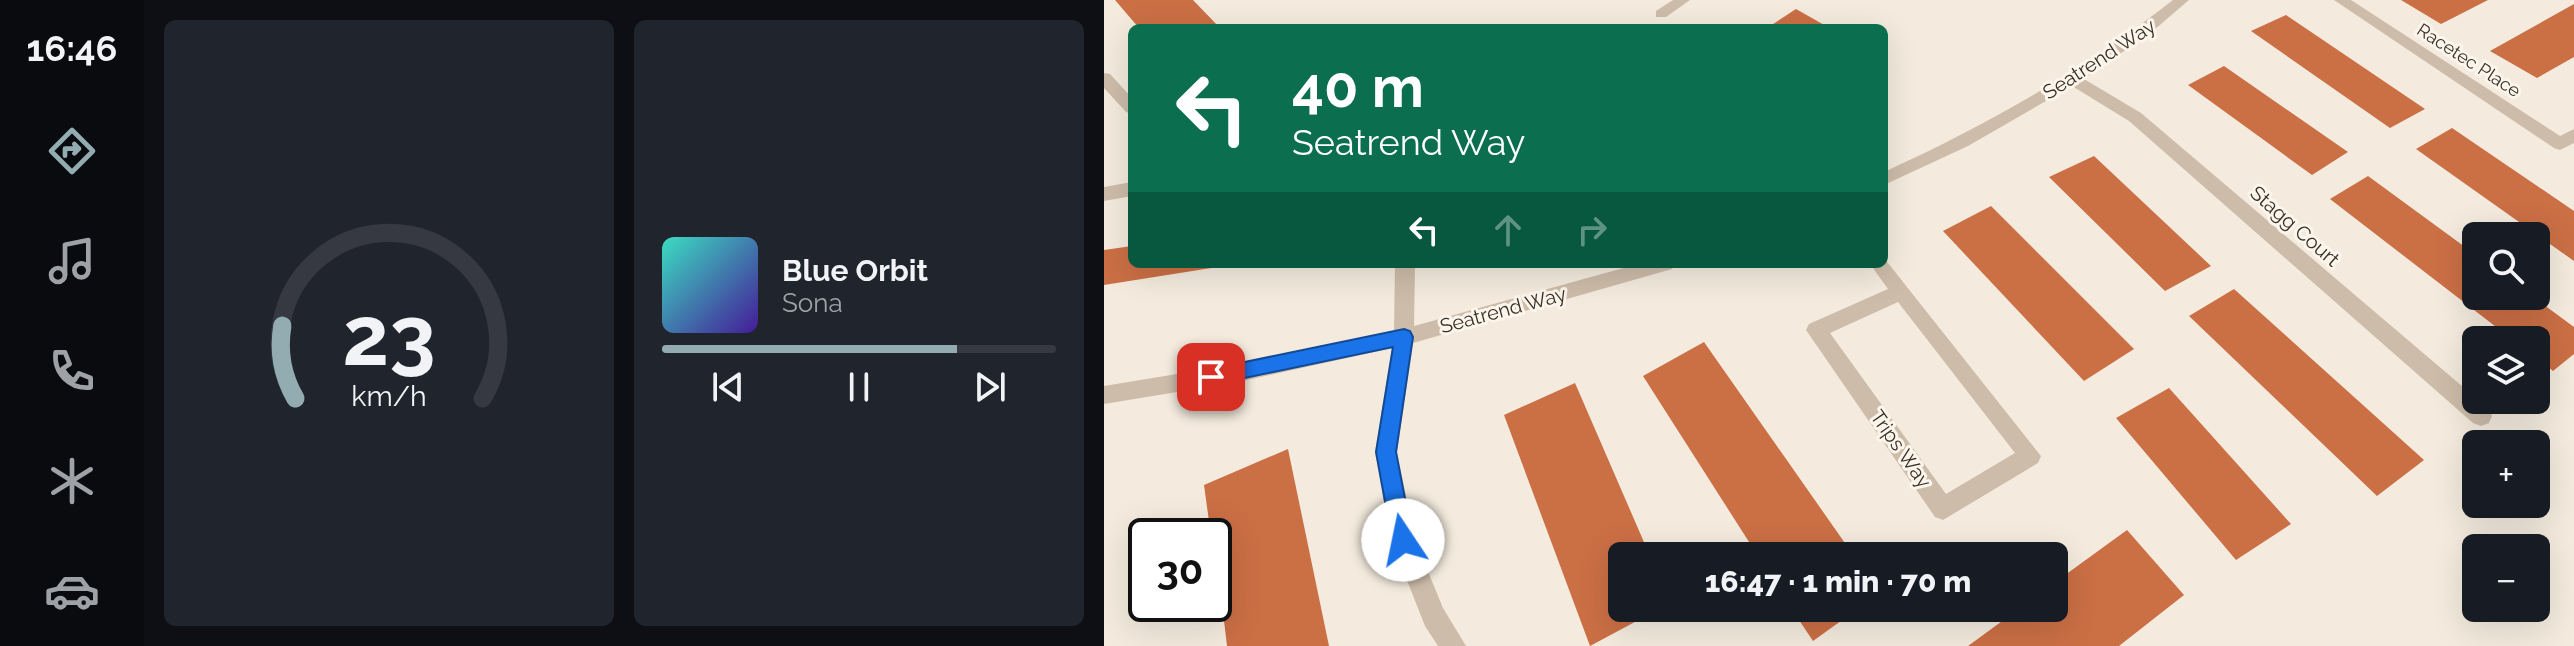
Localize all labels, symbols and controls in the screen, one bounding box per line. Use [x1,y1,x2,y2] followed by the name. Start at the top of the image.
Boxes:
[2038,14,2160,104] street label: Seatrend Way
[2413,19,2525,101] street label: Racetec Place
[27,27,117,69] text: 16:46
[1292,54,1424,120] text: 40 m
[1160,56,1264,160] icon: left
[1292,121,1525,163] text: Seatrend Way
[44,123,100,179] icon: directions
[2245,181,2345,272] street label: Stagg Court
[1402,208,1446,252] icon: left
[1486,208,1530,252] icon: ahead
[1570,208,1614,252] icon: right
[2462,222,2550,622] map controls
[2462,222,2550,310] button: search
[44,233,100,289] icon: music
[782,253,928,288] text: Blue Orbit
[1437,282,1569,338] street label: Seatrend Way
[342,287,436,384] text: 23
[782,288,843,318] text: Sona
[2462,326,2550,414] button: layers
[44,343,100,399] icon: phone
[1177,343,1245,411] pin
[1189,355,1233,399] icon: arrive
[706,365,750,409] icon: previous
[837,365,881,409] icon: pause
[968,365,1012,409] icon: next
[351,379,427,413] text: km/h
[1866,405,1937,493] street label: Trips Way
[2462,430,2550,518] button: +
[44,453,100,509] icon: climate
[1361,498,1445,582] position arrow
[1128,518,1232,622] speed limit sign: 30
[2462,534,2550,622] button: −
[44,563,100,619] icon: car
[1705,564,1971,599] text: 16:47 · 1 min · 70 m

